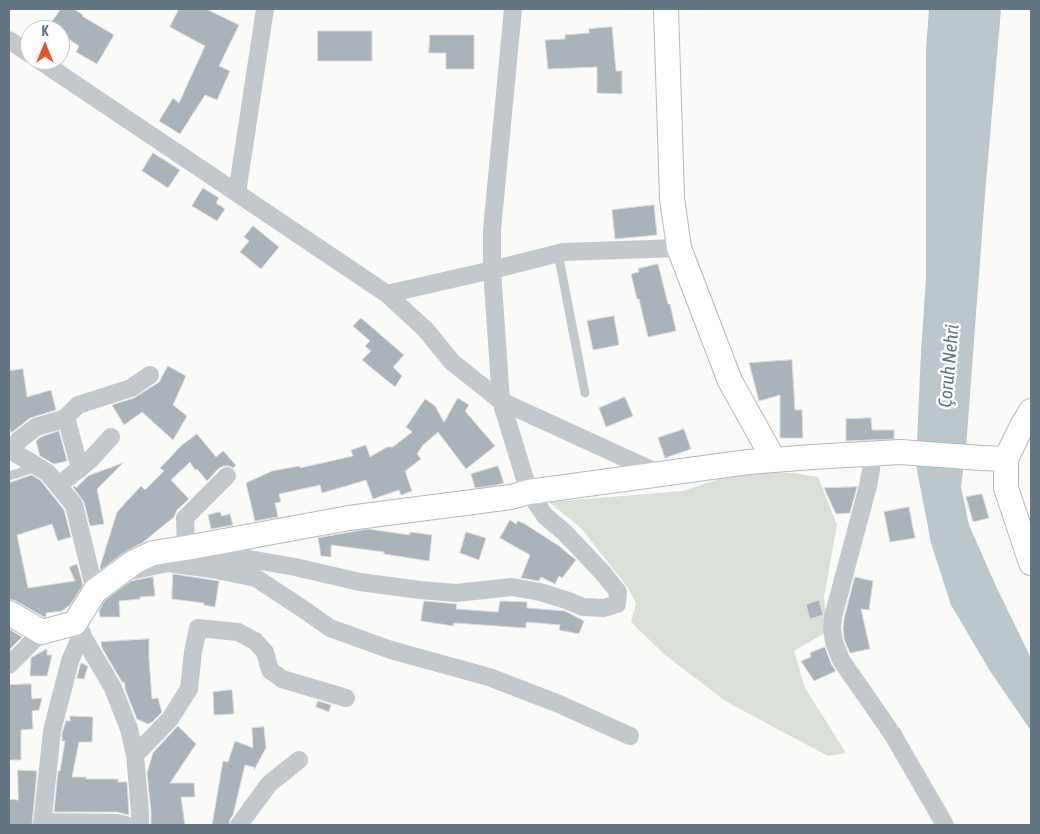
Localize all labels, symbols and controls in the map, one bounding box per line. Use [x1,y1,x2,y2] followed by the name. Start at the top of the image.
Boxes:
[20,20,70,70] north arrow
[42,23,48,39] text: K
[934,324,964,408] water label: Çoruh Nehri

